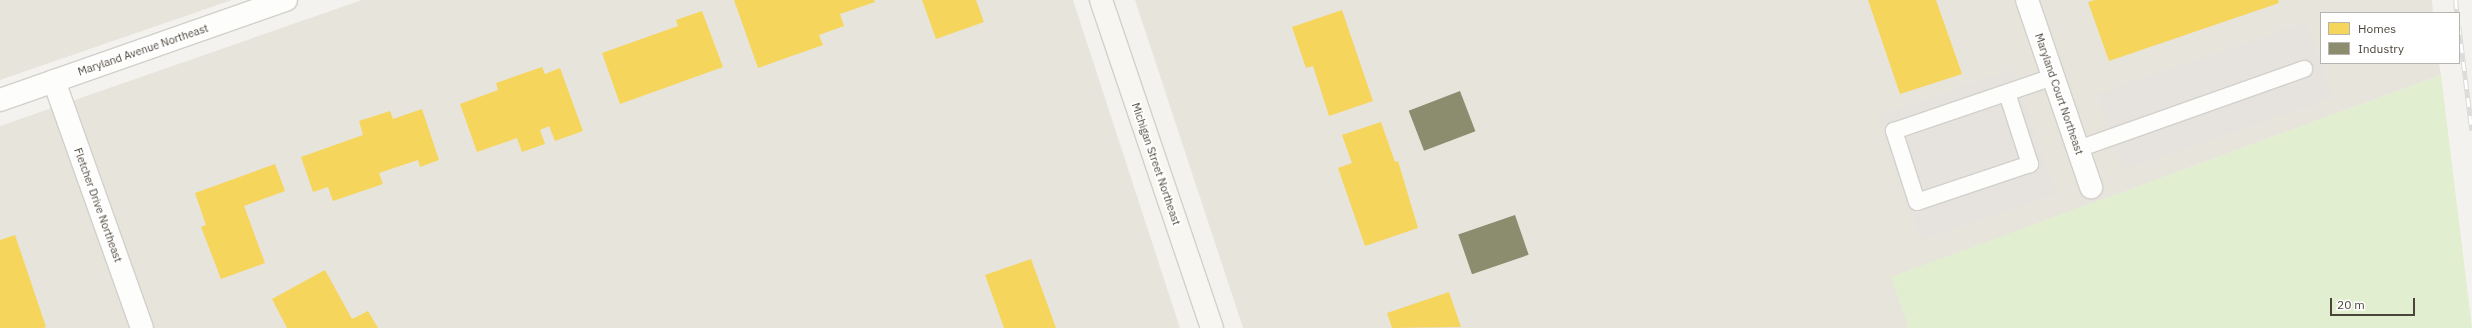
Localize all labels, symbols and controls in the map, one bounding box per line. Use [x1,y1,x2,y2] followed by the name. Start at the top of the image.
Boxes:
[2320,12,2460,64] legend
[76,21,210,79] street label: Maryland Avenue Northeast
[2358,21,2396,36] text: Homes
[2032,32,2086,156] street label: Maryland Court Northeast
[2358,41,2404,56] text: Industry
[1129,101,1183,227] street label: Michigan Street Northeast
[71,146,125,264] street label: Fletcher Drive Northeast
[2332,290,2417,316] scale bar
[2337,297,2365,312] text: 20 m

